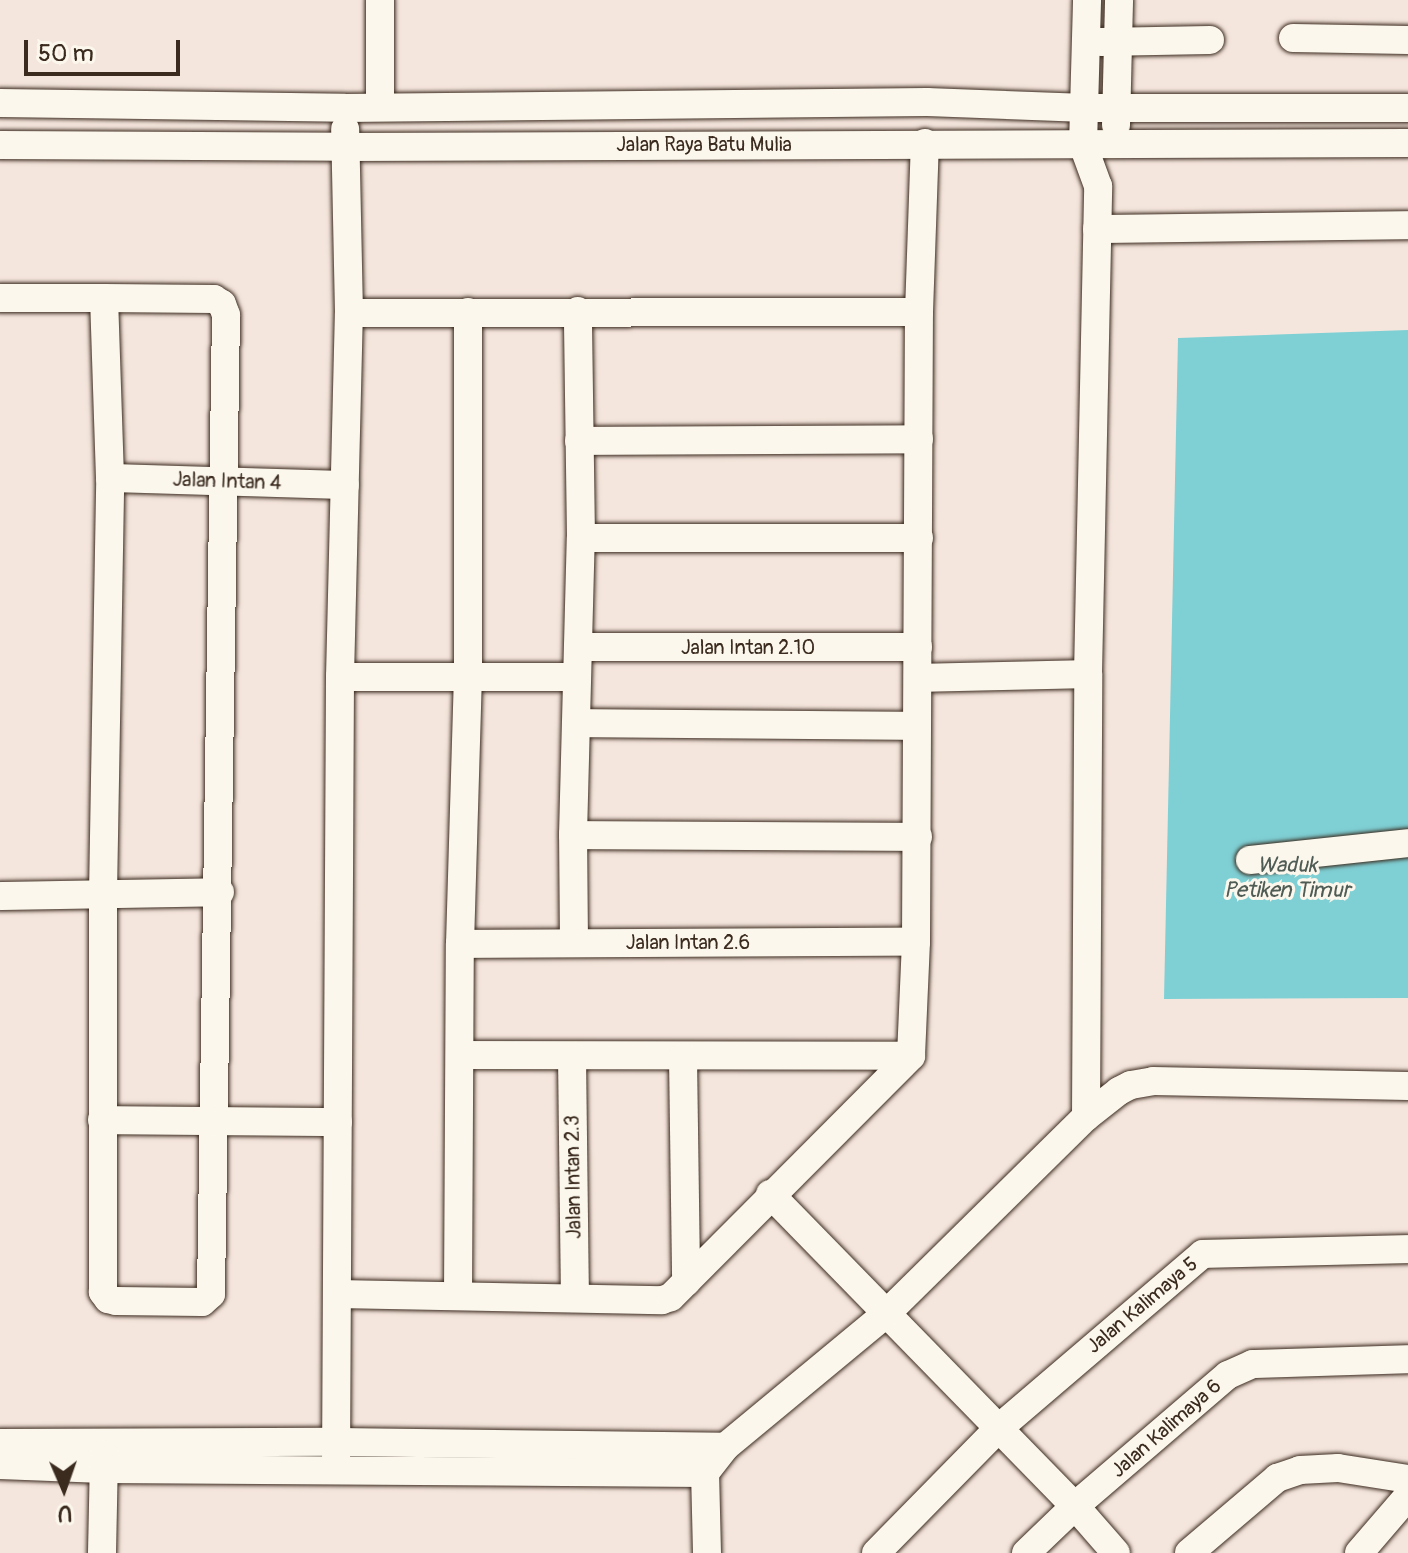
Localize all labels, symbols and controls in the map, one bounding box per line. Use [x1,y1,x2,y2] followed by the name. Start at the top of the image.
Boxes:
[28,24,184,74] scale bar
[38,39,94,68] text: 50 m
[616,132,792,156] street label: Jalan Raya Batu Mulia
[172,467,282,495] street label: Jalan Intan 4
[681,635,815,659] street label: Jalan Intan 2.10
[1224,852,1350,904] water label: Waduk Petiken Timur
[626,930,750,954] street label: Jalan Intan 2.6
[560,1115,586,1239] street label: Jalan Intan 2.3
[1082,1252,1202,1358] street label: Jalan Kalimaya 5
[1106,1374,1226,1482] street label: Jalan Kalimaya 6
[24,1449,104,1529] north arrow
[57,1499,73,1527] text: U

